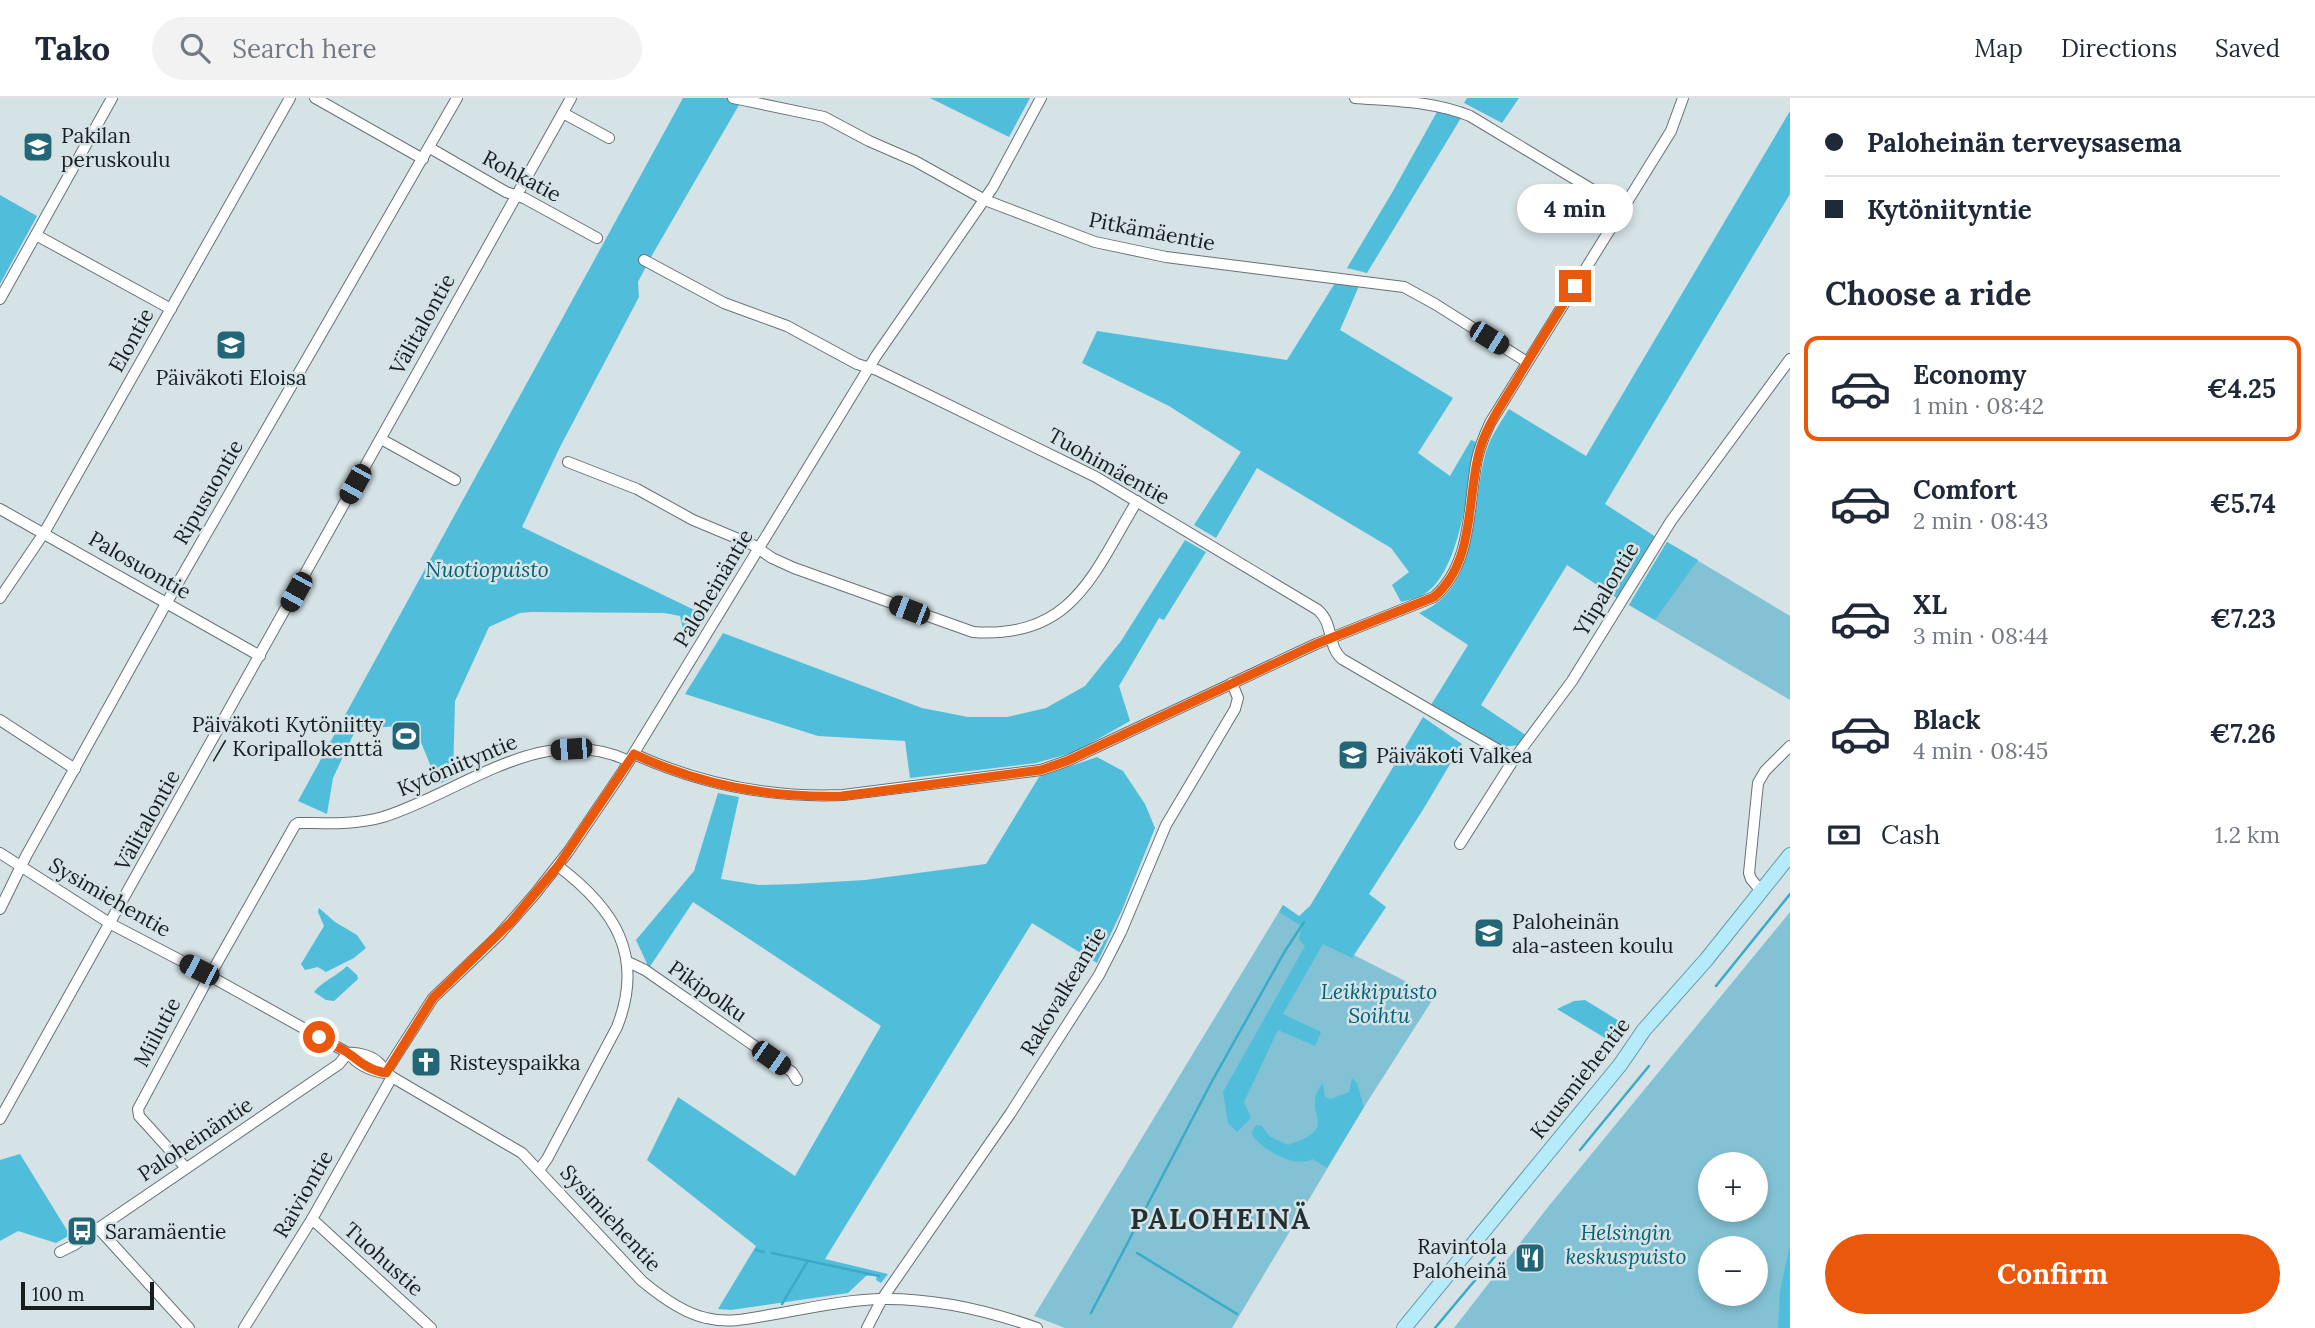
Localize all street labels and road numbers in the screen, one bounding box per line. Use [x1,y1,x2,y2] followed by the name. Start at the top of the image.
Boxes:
[478,144,566,208] street label: Rohkatie
[1087,206,1217,256] street label: Pitkämäentie
[383,269,461,380] street label: Välitalontie
[102,303,160,377] street label: Elontie
[1043,421,1175,511] street label: Tuohimäentie
[167,435,249,549] street label: Ripusuontie
[667,524,759,652] street label: Paloheinäntie
[84,525,196,605] street label: Palosuontie
[1567,537,1645,642] street label: Ylipalontie
[393,728,521,802] street label: Kytöniityntie
[108,765,186,876] street label: Välitalontie
[44,851,176,943] street label: Sysimiehentie
[1014,922,1112,1060] street label: Rakovalkeantie
[663,954,753,1028] street label: Pikipolku
[128,993,186,1071] street label: Miilutie
[1524,1012,1636,1144] street label: Kuusmiehentie
[132,1091,258,1187] street label: Paloheinäntie
[267,1145,339,1243] street label: Raiviontie
[555,1159,667,1277] street label: Sysimiehentie
[338,1216,430,1302] street label: Tuohustie

